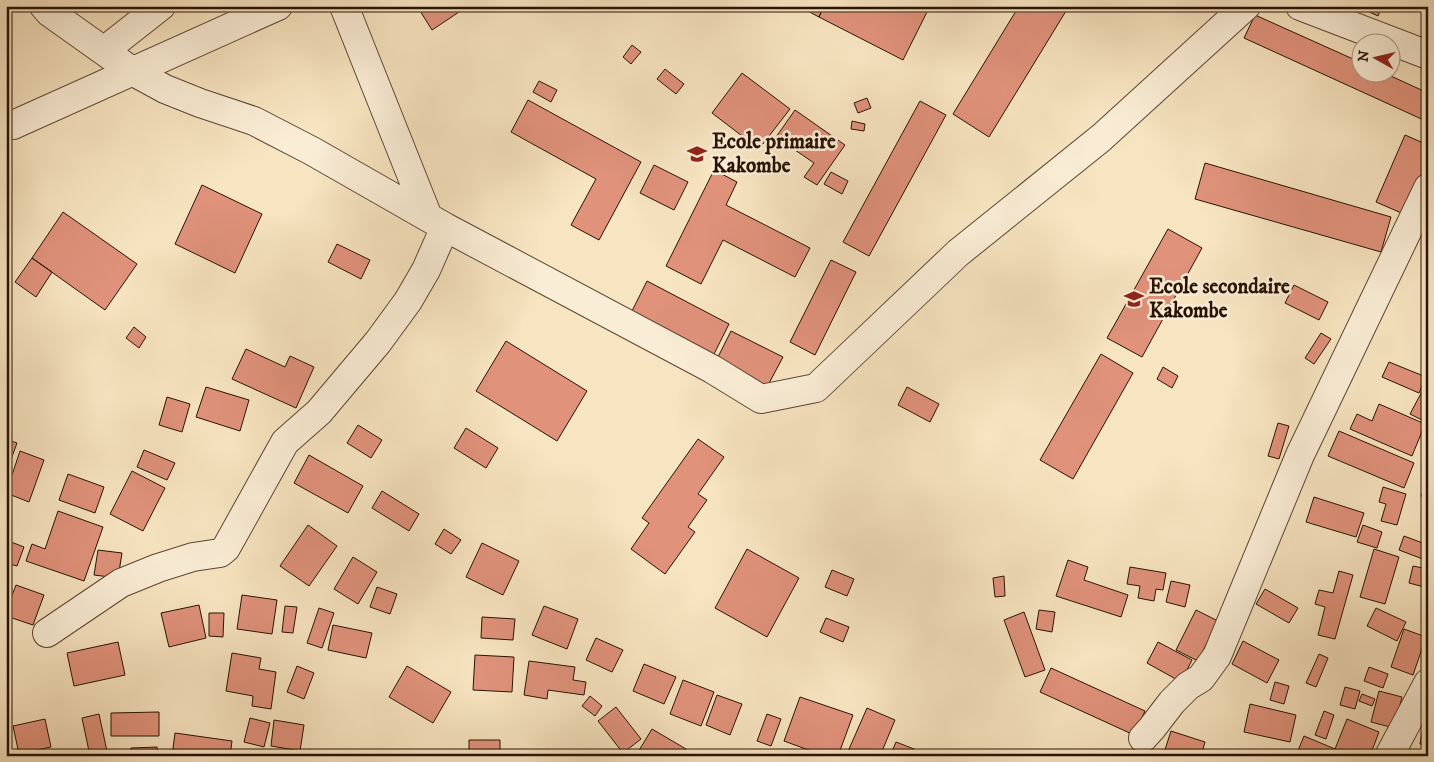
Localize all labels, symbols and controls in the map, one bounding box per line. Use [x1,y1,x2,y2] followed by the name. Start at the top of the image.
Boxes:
[1352,32,1402,82] north arrow
[1354,49,1374,63] text: N
[712,129,836,179] place label: Ecole primaire Kakombe
[686,143,708,165] school or university icon: Ecole primaire Kakombe
[1149,274,1290,324] place label: Ecole secondaire Kakombe
[1123,288,1145,310] school or university icon: Ecole secondaire Kakombe

